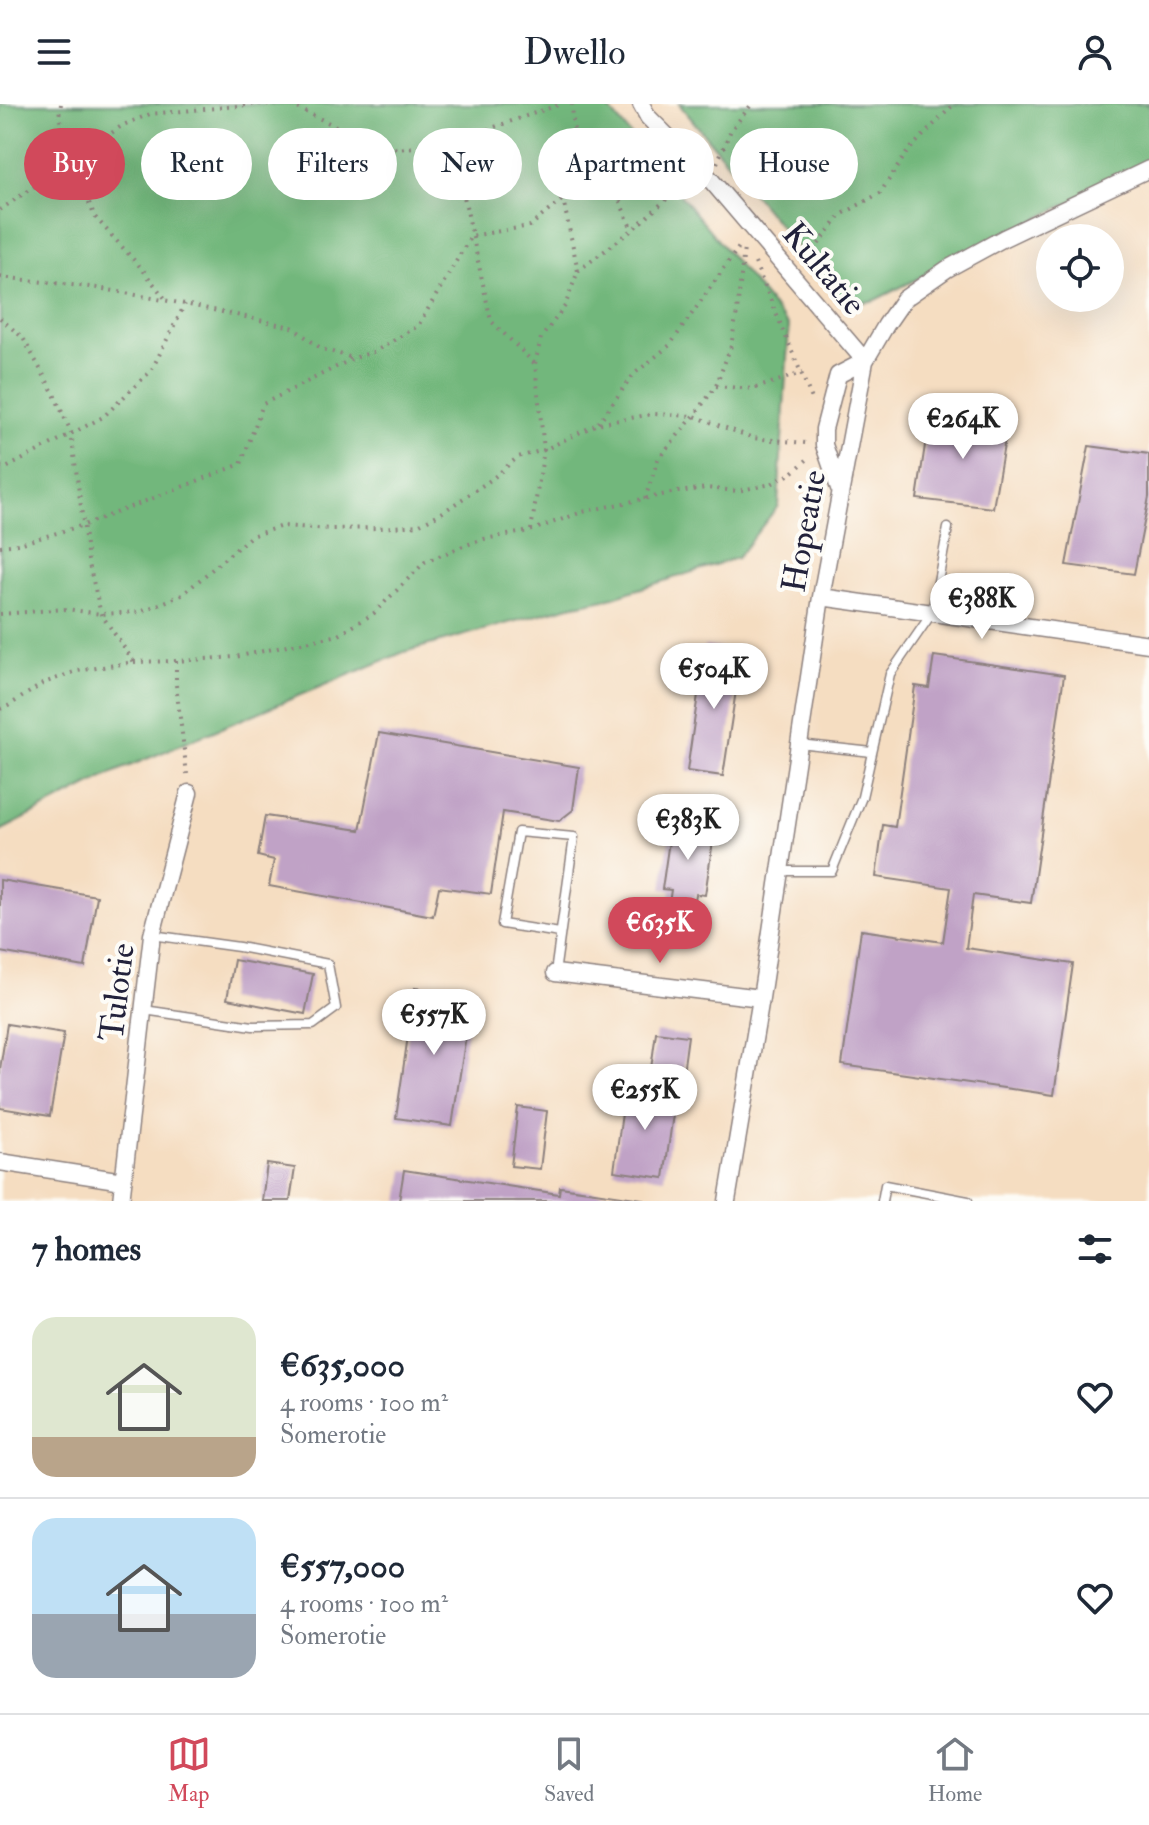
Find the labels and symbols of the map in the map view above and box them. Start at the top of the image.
street label: Kultatie [773,214,875,324]
pin: €264K [907,393,1019,461]
street label: Hopeatie [773,467,836,596]
pin: €388K [926,573,1038,641]
pin: €504K [658,643,770,711]
pin: €383K [632,794,744,862]
pin: €635K [604,897,716,965]
street label: Tulotie [90,941,145,1044]
pin: €557K [378,989,490,1057]
pin: €255K [589,1064,701,1132]

